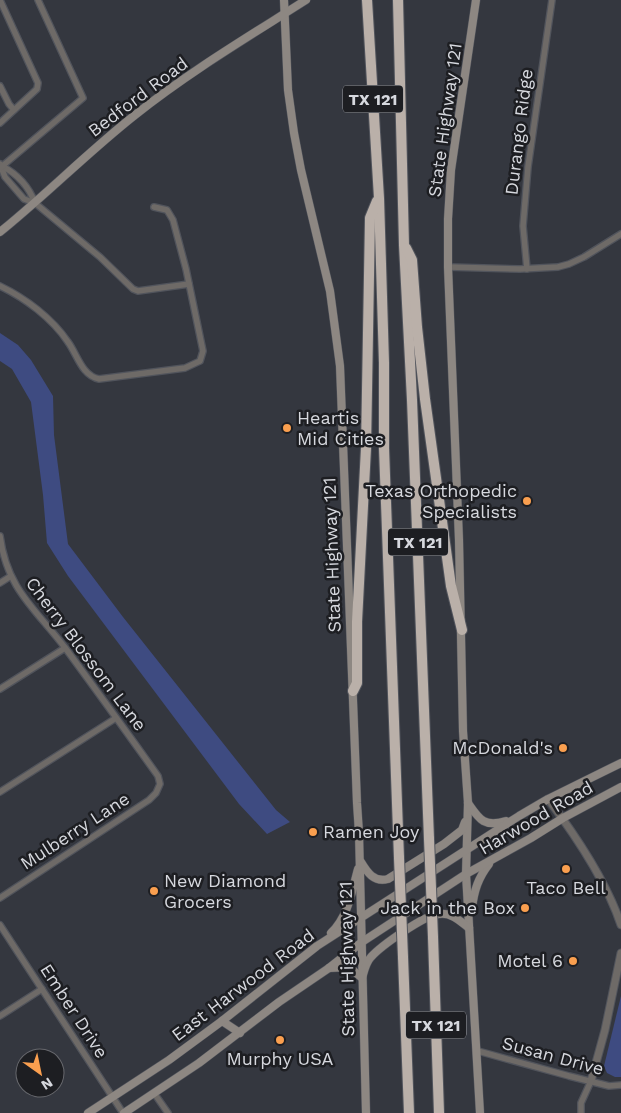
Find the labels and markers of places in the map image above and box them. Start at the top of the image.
place label: Heartis Mid Cities [297,407,384,449]
marker: Heartis Mid Cities [281,422,293,434]
place label: Texas Orthopedic Specialists [365,480,517,522]
marker: Texas Orthopedic Specialists [521,495,533,507]
place label: McDonald's [452,737,553,758]
marker: McDonald's [557,742,569,754]
place label: Ramen Joy [323,821,420,842]
marker: Ramen Joy [307,826,319,838]
marker: Taco Bell [560,863,572,875]
place label: New Diamond Grocers [164,870,286,912]
place label: Taco Bell [526,877,606,898]
marker: New Diamond Grocers [148,885,160,897]
place label: Jack in the Box [380,897,515,918]
marker: Jack in the Box [519,902,531,914]
place label: Motel 6 [497,950,563,971]
marker: Motel 6 [567,955,579,967]
marker: Murphy USA [274,1034,286,1046]
place label: Murphy USA [227,1048,334,1069]

